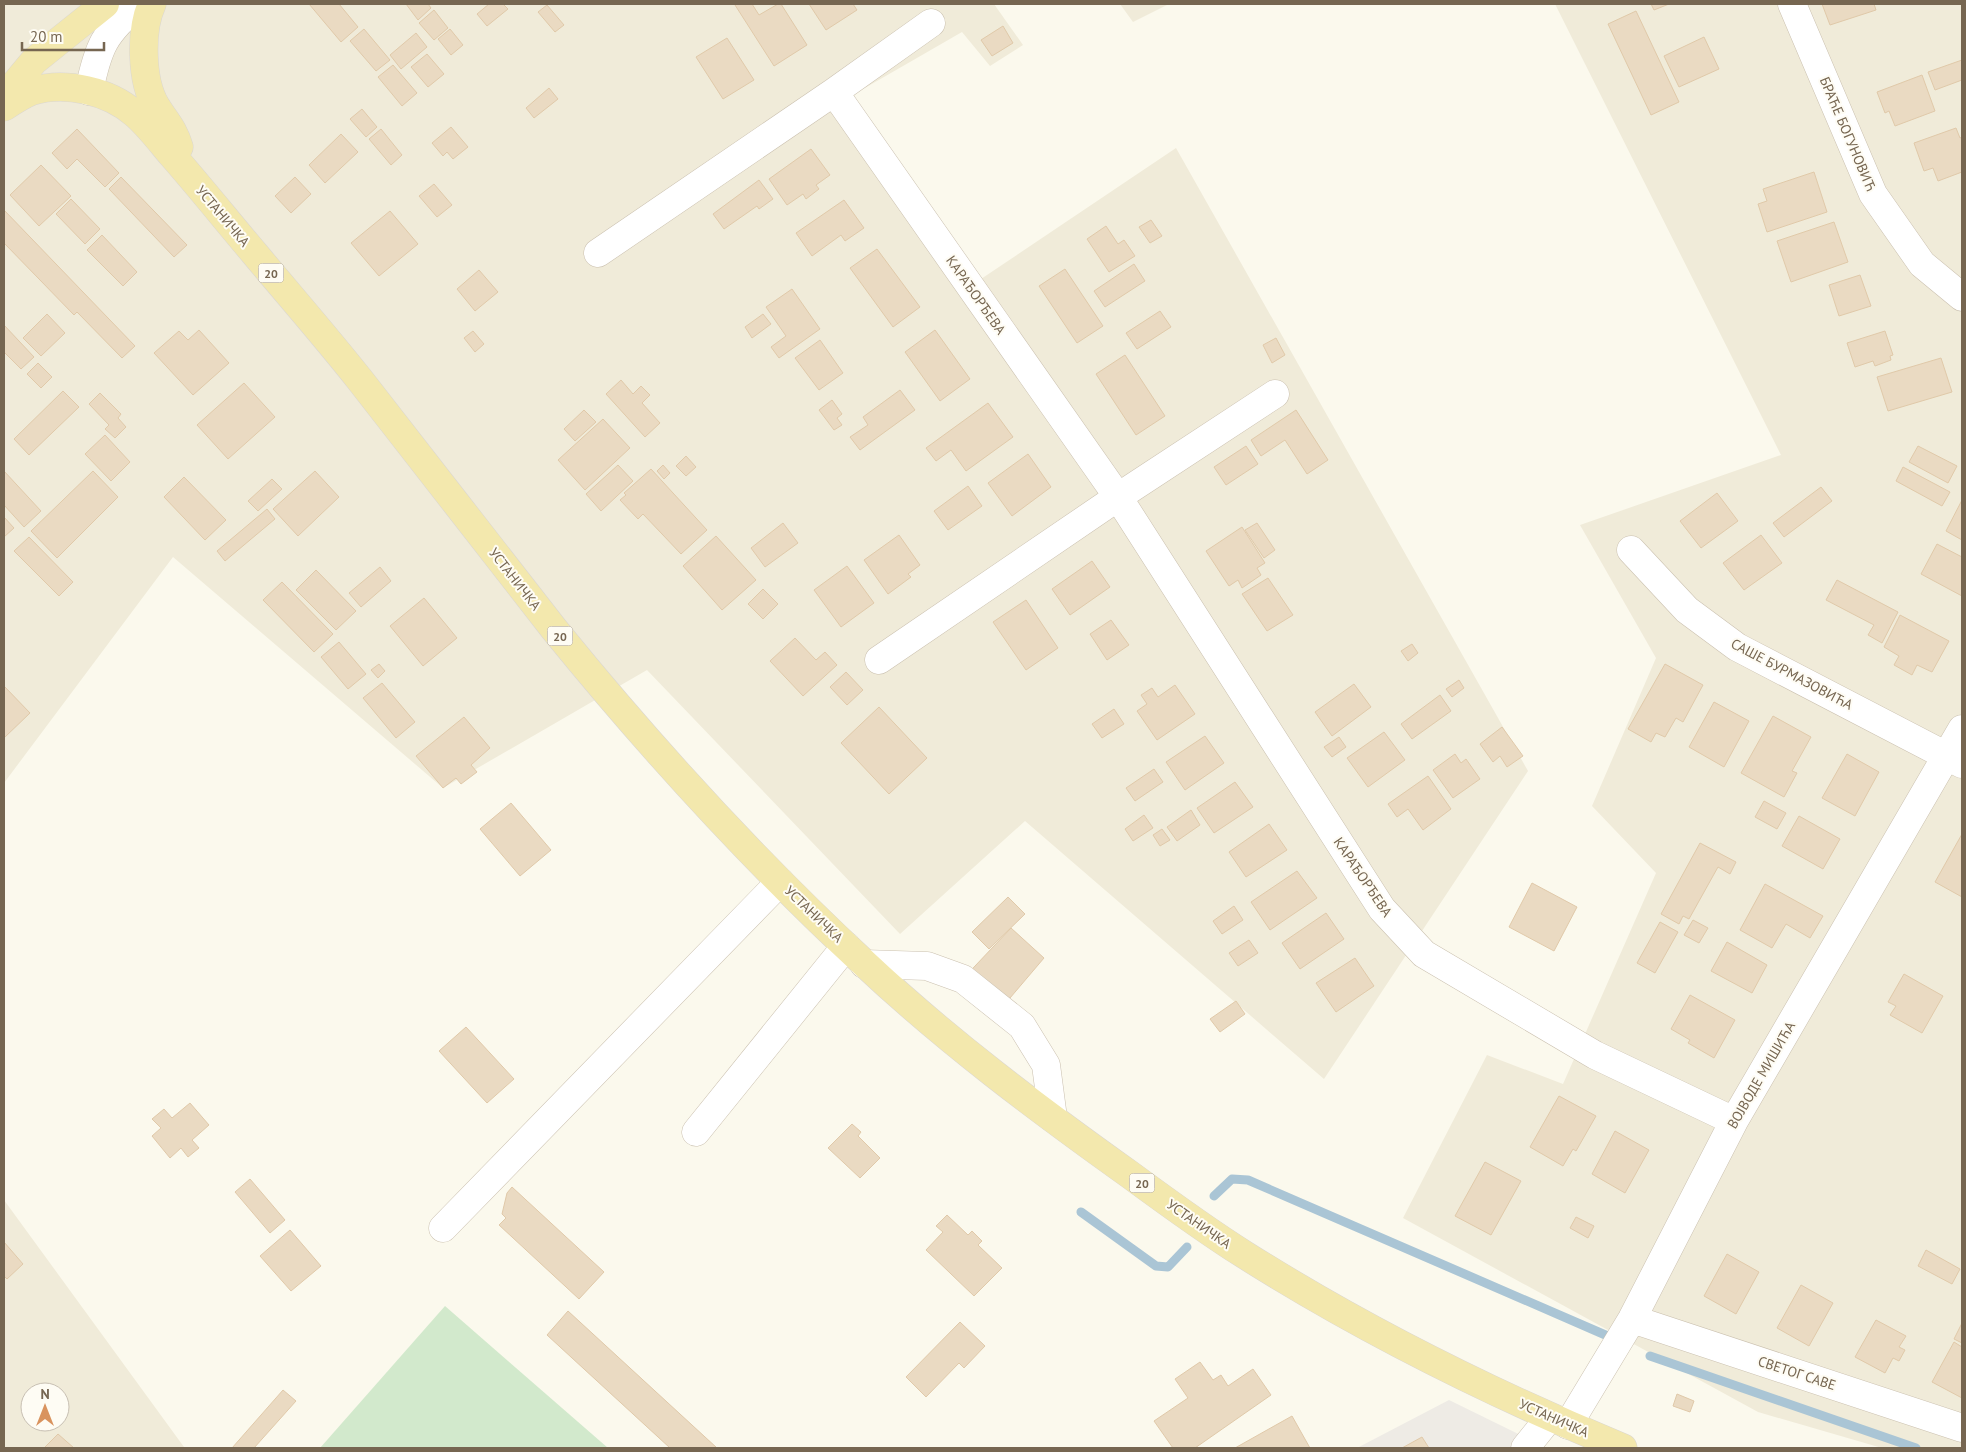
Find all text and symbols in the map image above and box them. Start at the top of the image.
scale bar [22,20,105,52]
text: 20 m [30,27,63,46]
street label: БРАЋЕ БОГУНОВИЋ [1816,74,1880,194]
street label: УСТАНИЧКА [192,182,254,251]
street label: КАРАЂОРЂЕВА [942,252,1010,339]
road number: 20 [258,264,284,282]
street label: УСТАНИЧКА [485,544,545,614]
road number: 20 [548,626,572,646]
street label: САШЕ БУРМАЗОВИЋА [1728,634,1857,714]
street label: КАРАЂОРЂЕВА [1330,834,1397,921]
street label: УСТАНИЧКА [781,882,848,947]
street label: ВОЈВОДЕ МИШИЋА [1723,1017,1799,1132]
road number: 20 [1130,1174,1154,1192]
street label: УСТАНИЧКА [1163,1195,1235,1253]
street label: СВЕТОГ САВЕ [1756,1352,1838,1394]
north arrow [20,1382,70,1432]
text: N [40,1385,50,1403]
street label: УСТАНИЧКА [1516,1395,1592,1442]

